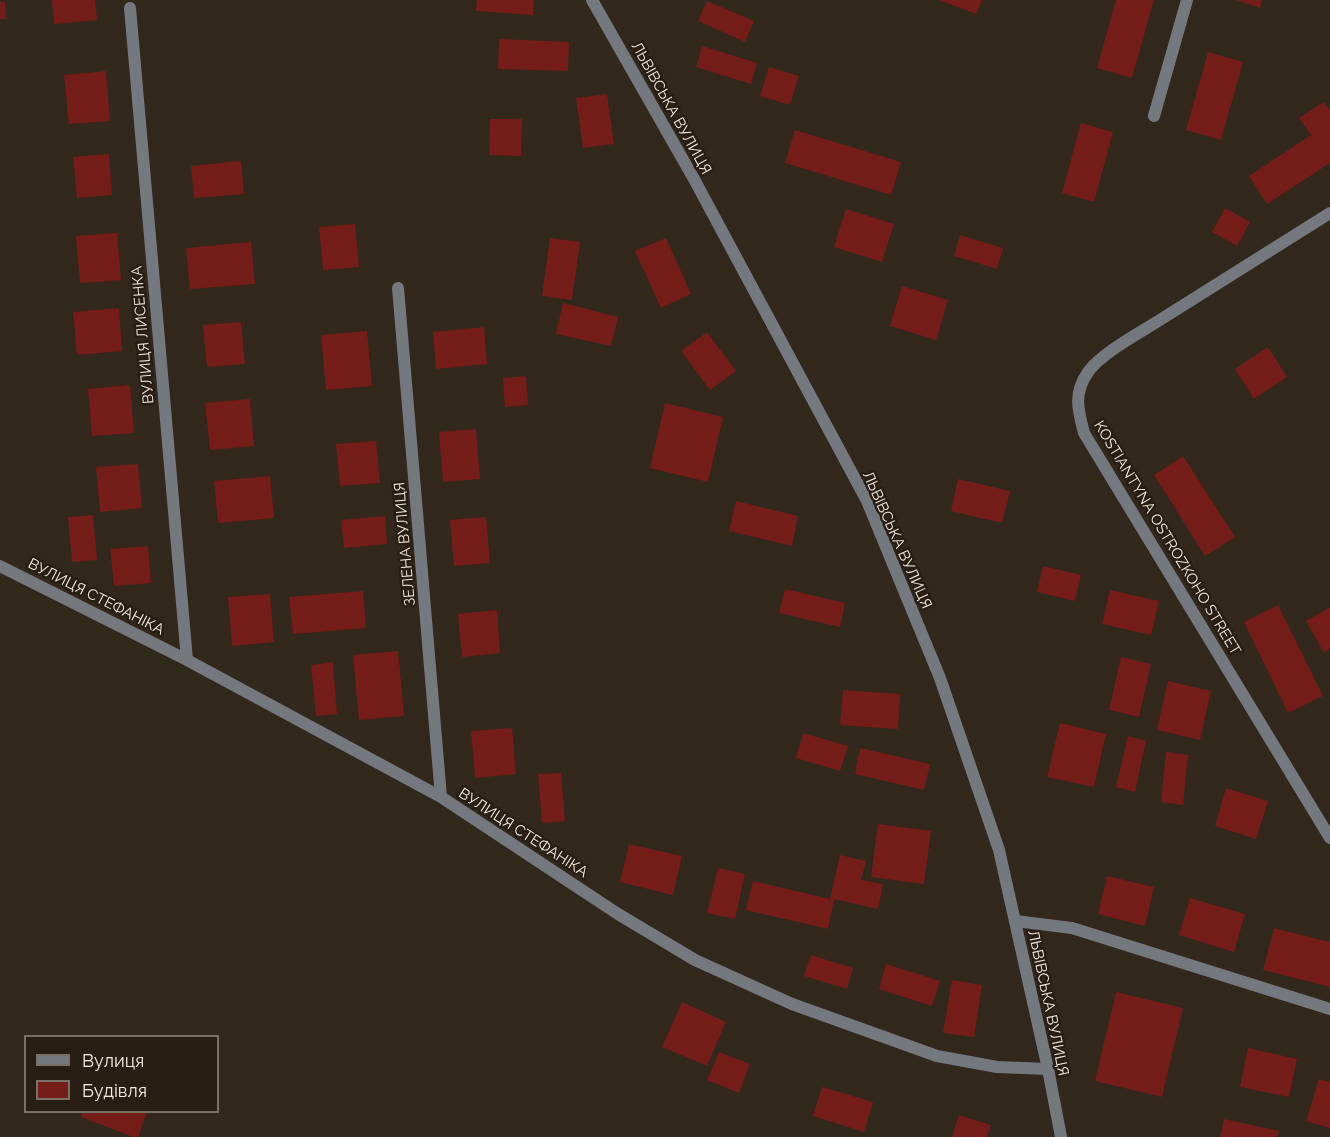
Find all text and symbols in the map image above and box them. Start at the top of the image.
street label: ЛЬВІВСЬКА ВУЛИЦЯ [627,39,715,177]
street label: ВУЛИЦЯ ЛИСЕНКА [128,265,158,405]
street label: KOSTIANTYNA OSTROZKOHO STREET [1090,418,1244,658]
street label: ЛЬВІВСЬКА ВУЛИЦЯ [859,468,935,612]
street label: ЗЕЛЕНА ВУЛИЦЯ [391,481,419,607]
street label: ВУЛИЦЯ СТЕФАНІКА [25,555,167,639]
street label: ВУЛИЦЯ СТЕФАНІКА [455,784,591,882]
street label: ЛЬВІВСЬКА ВУЛИЦЯ [1024,928,1072,1078]
legend [24,1035,219,1113]
text: Вулиця [82,1050,144,1071]
text: Будівля [82,1080,147,1101]

